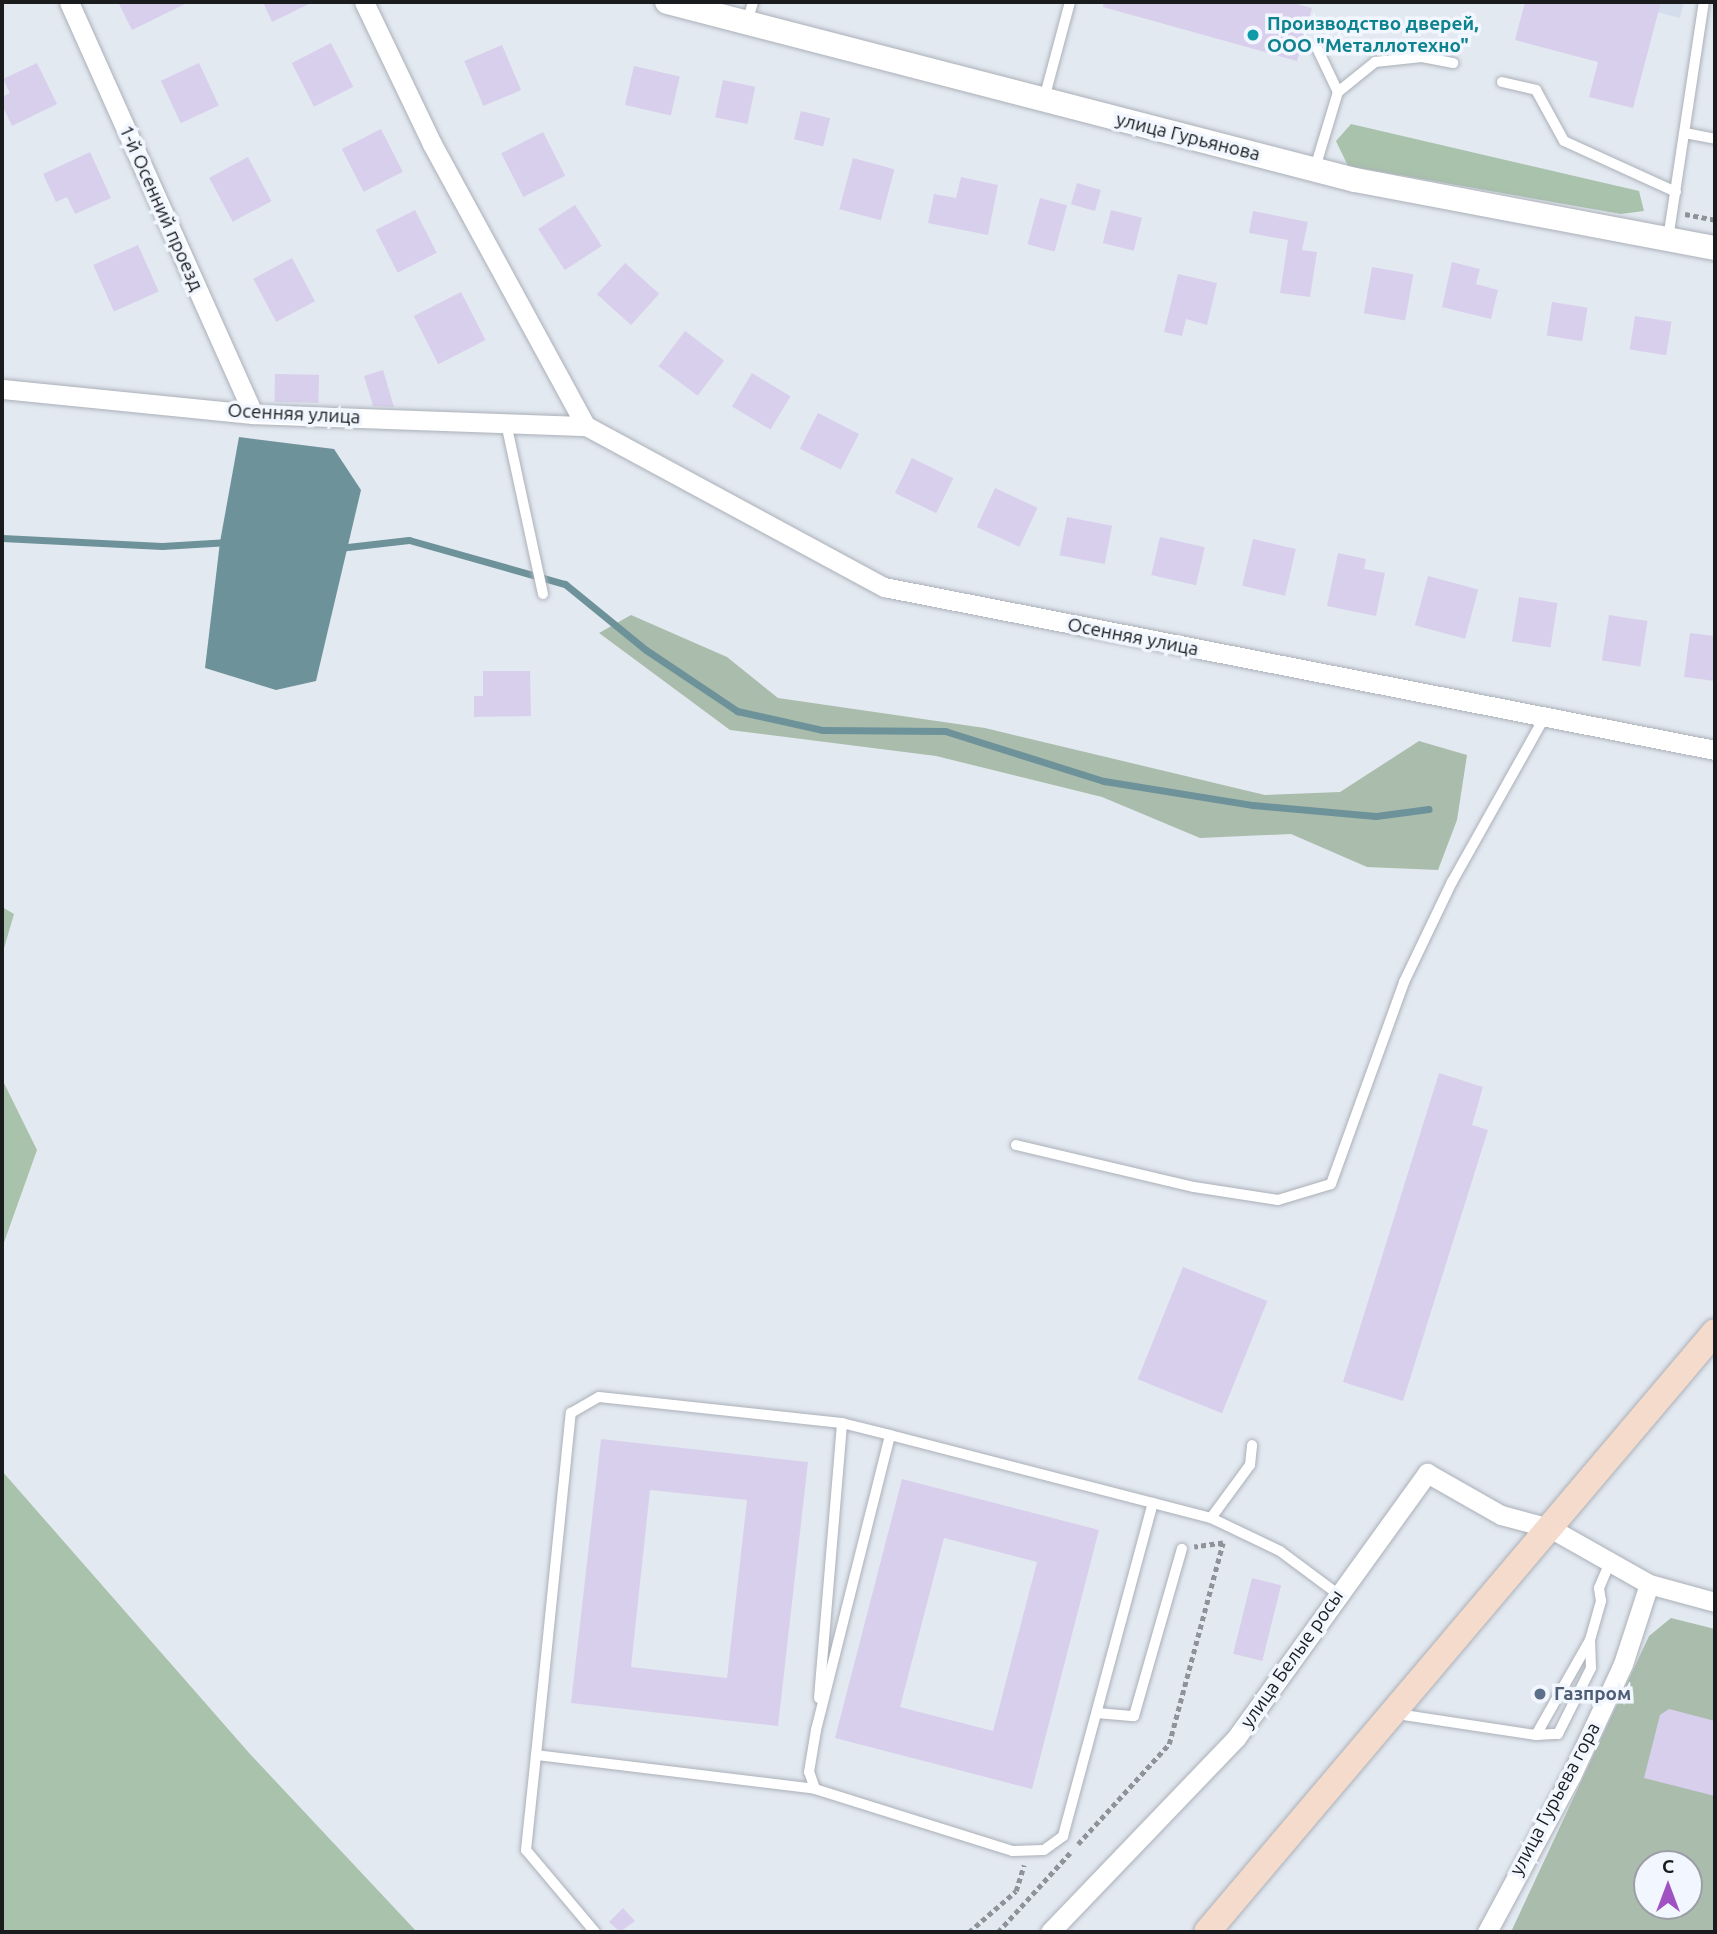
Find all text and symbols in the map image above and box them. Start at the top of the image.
place label: Производство дверей, ООО "Металлотехно" [1267,13,1479,57]
marker: Производство дверей, ООО "Металлотехно" [1245,27,1261,43]
street label: улица Гурьянова [1114,108,1262,166]
street label: 1-й Осенний проезд [114,122,208,294]
street label: Осенняя улица [227,399,361,429]
street label: Осенняя улица [1066,613,1200,661]
street label: улица Белые росы [1236,1585,1348,1733]
place label: Газпром [1554,1683,1631,1705]
marker: Газпром [1532,1686,1548,1702]
street label: улица Гурьева гора [1505,1719,1605,1879]
north arrow [1633,1850,1703,1920]
text: С [1662,1855,1674,1877]

